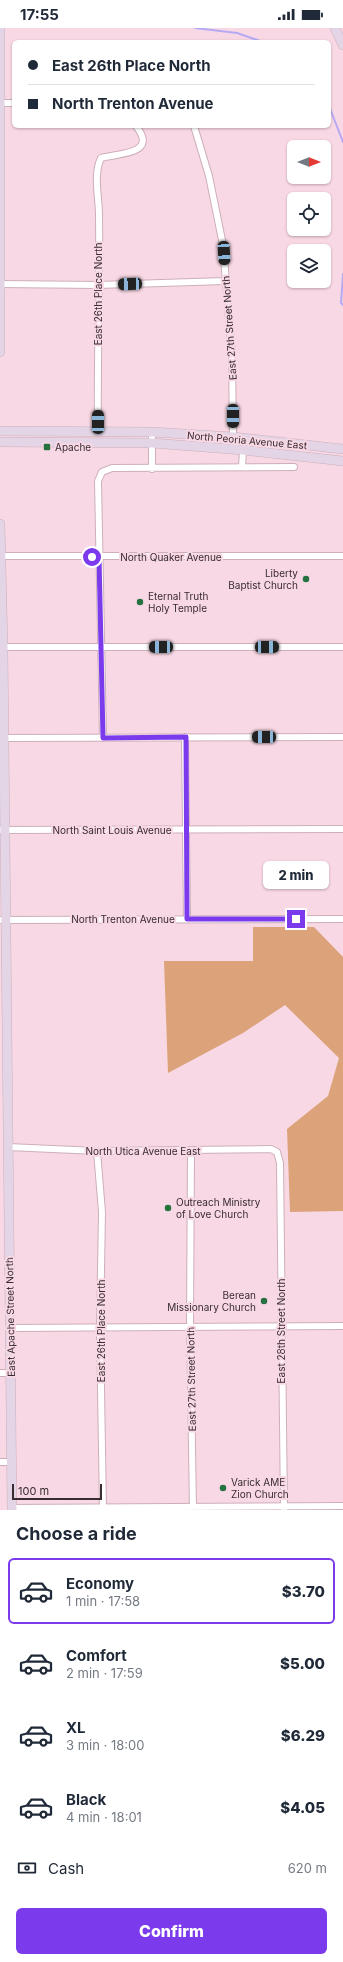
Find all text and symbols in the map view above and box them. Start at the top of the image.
text: 17:55 [20,5,59,24]
text: East 26th Place North [52,56,211,75]
text: North Trenton Avenue [52,94,214,113]
north arrow [287,140,331,184]
map controls [287,140,331,288]
button: locate [287,192,331,236]
car [217,241,231,265]
street label: East 26th Place North [92,243,104,345]
button: layers [287,244,331,288]
street label: East 27th Street North [219,275,239,381]
car [118,278,142,290]
car [227,404,239,428]
car [92,410,104,434]
street label: North Peoria Avenue East [186,429,308,451]
place label: Apache [55,441,91,453]
marker: Apache [42,442,52,452]
route start [83,548,101,566]
street label: North Quaker Avenue [120,551,222,563]
place label: Liberty Baptist Church [228,567,298,591]
marker: Liberty Baptist Church [301,574,311,584]
place label: Eternal Truth Holy Temple [148,590,209,614]
marker: Eternal Truth Holy Temple [135,597,145,607]
car [149,641,173,653]
car [255,641,279,653]
car [252,731,276,743]
street label: North Saint Louis Avenue [52,824,172,836]
callout: 2 min [263,861,329,889]
text: 2 min [278,867,314,883]
route end [287,910,305,928]
street label: North Trenton Avenue [71,913,175,925]
street label: North Utica Avenue East [86,1145,201,1157]
place label: Outreach Ministry of Love Church [176,1196,261,1220]
marker: Outreach Ministry of Love Church [163,1203,173,1213]
street label: East Apache Street North [3,1257,17,1377]
street label: East 28th Street North [275,1278,287,1383]
street label: East 26th Place North [95,1280,107,1382]
place label: Berean Missionary Church [167,1289,256,1313]
marker: Berean Missionary Church [259,1296,269,1306]
street label: East 27th Street North [184,1327,198,1431]
place label: Varick AME Zion Church [231,1476,289,1500]
scale bar [12,1482,102,1501]
marker: Varick AME Zion Church [218,1483,228,1493]
text: 100 m [18,1484,49,1498]
text: Choose a ride [16,1523,137,1544]
icon: car [18,1573,54,1609]
text: Economy [66,1574,134,1593]
text: $3.70 [282,1582,325,1601]
text: 1 min · 17:58 [66,1593,140,1609]
icon: car [18,1645,54,1681]
text: Comfort [66,1646,127,1665]
text: $5.00 [280,1654,325,1673]
text: 2 min · 17:59 [66,1665,143,1681]
icon: car [18,1717,54,1753]
text: XL [66,1718,86,1737]
text: $6.29 [281,1726,325,1745]
text: 3 min · 18:00 [66,1737,144,1753]
icon: car [18,1789,54,1825]
text: Black [66,1790,106,1809]
text: $4.05 [280,1798,325,1817]
text: 4 min · 18:01 [66,1809,142,1825]
icon: cash [16,1857,38,1879]
text: Cash [48,1859,84,1878]
text: 620 m [288,1860,327,1876]
button: Confirm [16,1908,327,1954]

